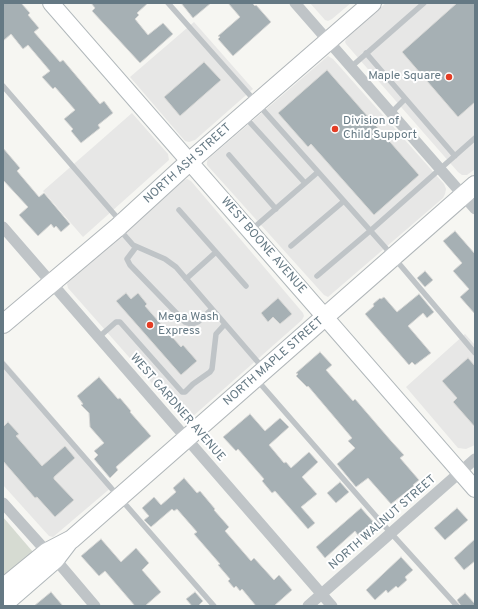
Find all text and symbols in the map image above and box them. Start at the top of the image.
place label: Maple Square [368,70,441,84]
marker: Maple Square [444,72,454,82]
place label: Division of Child Support [343,115,417,143]
street label: NORTH ASH STREET [141,121,235,207]
marker: Division of Child Support [330,124,340,134]
street label: WEST BOONE AVENUE [217,195,309,297]
place label: Mega Wash Express [158,311,219,339]
street label: NORTH MAPLE STREET [221,315,327,409]
marker: Mega Wash Express [145,320,155,330]
street label: WEST GARDNER AVENUE [126,351,228,465]
street label: NORTH WALNUT STREET [327,473,439,573]

